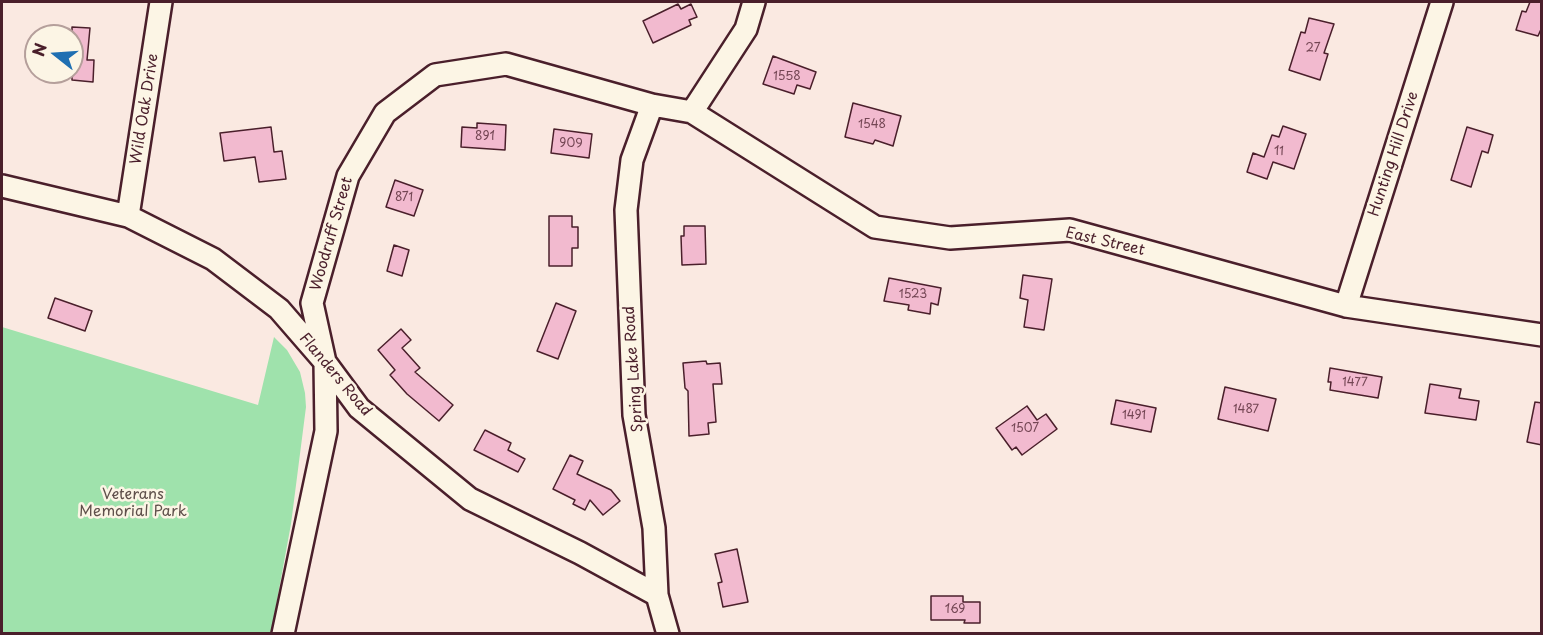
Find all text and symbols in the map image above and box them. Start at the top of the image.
north arrow [24,24,84,84]
text: N [25,40,52,59]
house number: 27 [1306,42,1320,56]
street label: Wild Oak Drive [127,52,163,166]
house number: 1558 [773,70,801,84]
street label: Hunting Hill Drive [1365,89,1423,219]
house number: 1548 [858,118,886,132]
house number: 891 [475,130,495,144]
house number: 909 [559,137,583,151]
house number: 11 [1274,145,1284,159]
street label: Woodruff Street [307,175,357,293]
house number: 871 [395,191,413,205]
street label: East Street [1064,224,1146,260]
house number: 1523 [899,288,927,302]
street label: Spring Lake Road [621,305,647,433]
street label: Flanders Road [295,330,375,420]
house number: 1477 [1342,376,1368,390]
house number: 1487 [1233,403,1259,417]
house number: 1491 [1122,409,1146,423]
house number: 1507 [1011,422,1039,436]
park label: Veterans Memorial Park [79,486,187,521]
house number: 169 [945,603,965,617]

